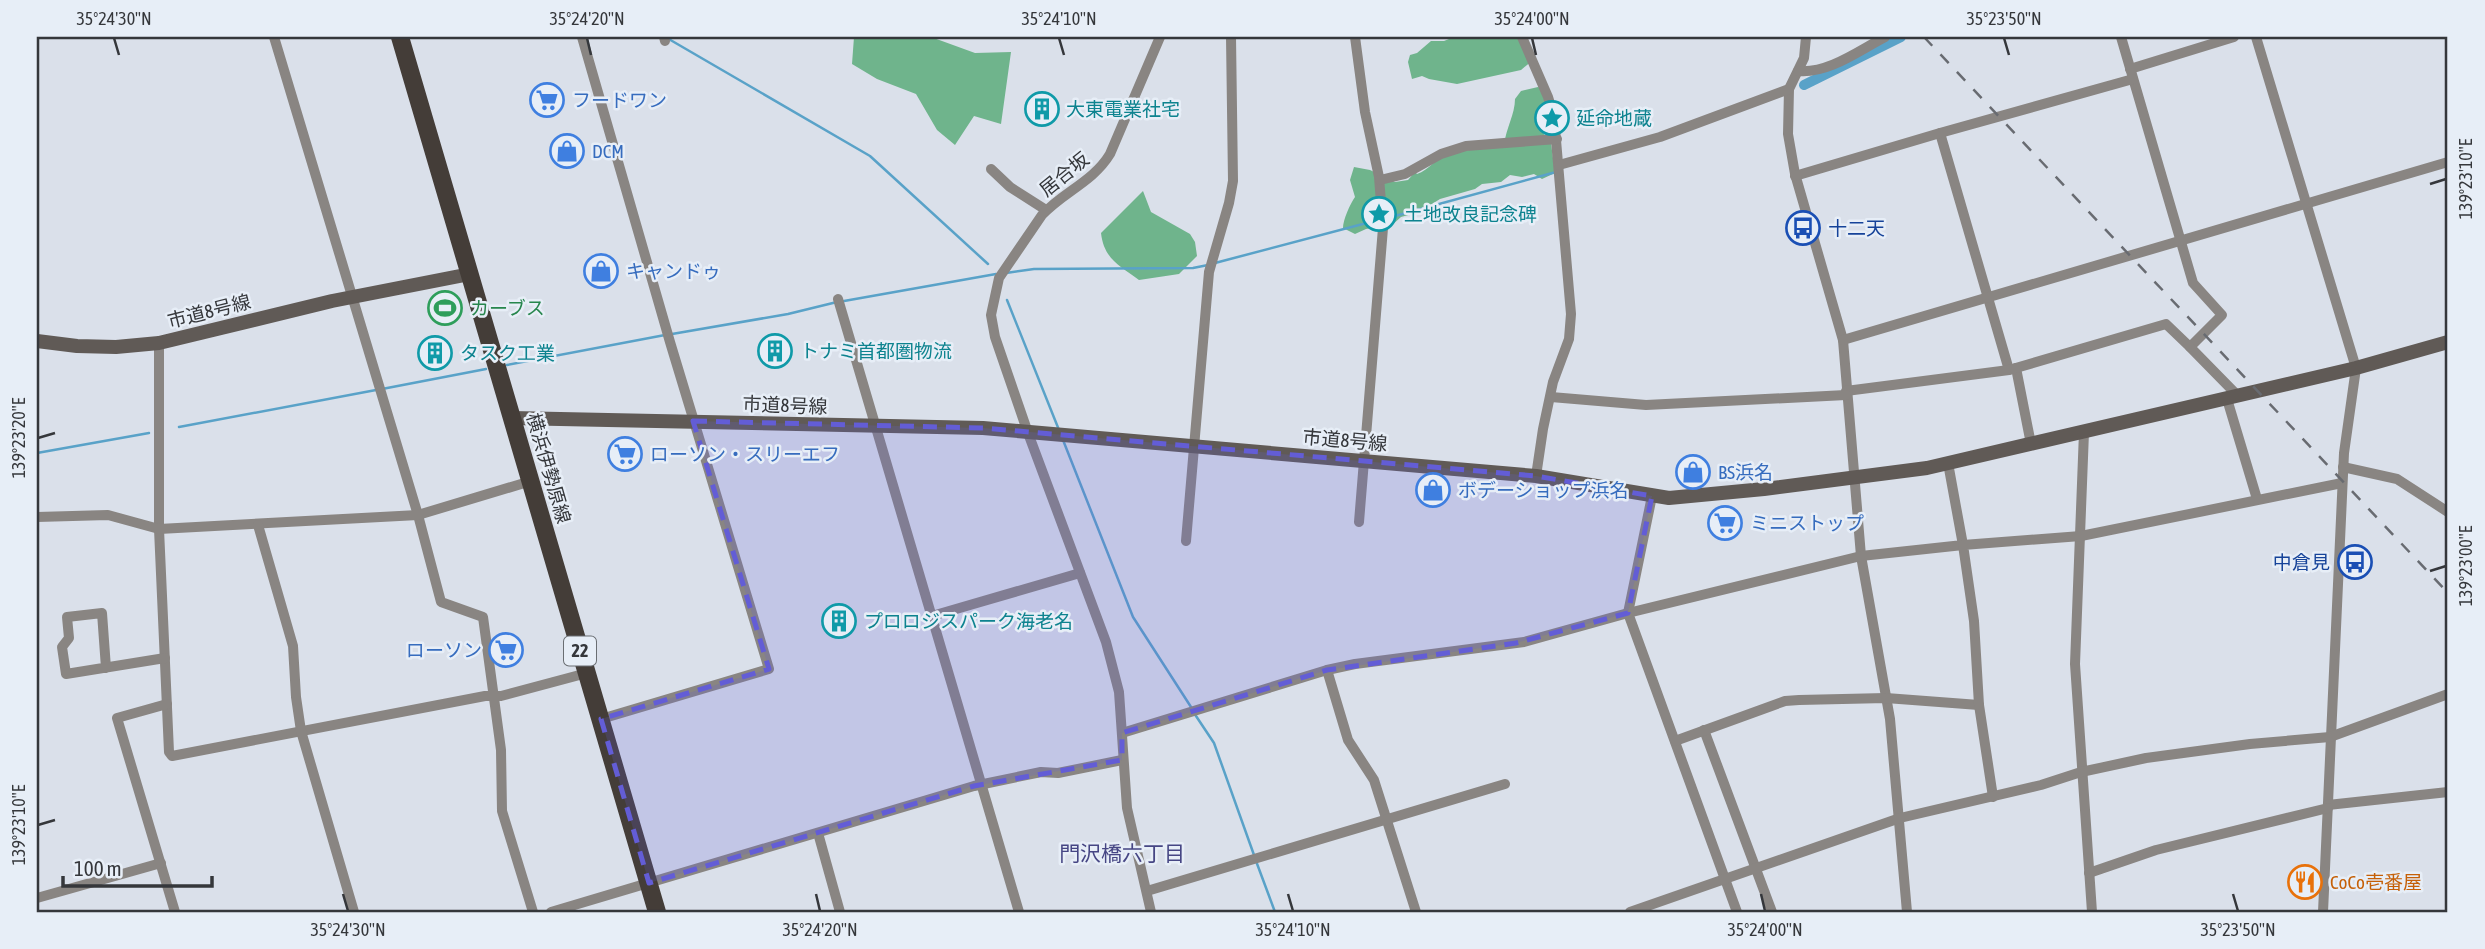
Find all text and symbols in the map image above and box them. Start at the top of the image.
text: 35°24'30"N [76,8,152,29]
text: 35°24'20"N [549,8,625,29]
text: 35°24'10"N [1021,8,1097,29]
text: 35°24'00"N [1494,8,1570,29]
text: 35°23'50"N [1966,8,2042,29]
supermarket icon: フードワン [528,81,566,119]
place label: フードワン [572,89,667,111]
building icon: 大東電業社宅 [1023,90,1061,128]
place label: 大東電業社宅 [1066,98,1180,120]
place icon: 延命地蔵 [1533,99,1571,137]
place label: 延命地蔵 [1576,107,1652,129]
shop icon: DCM [548,132,586,170]
text: 139°23'10"E [2455,138,2476,219]
place label: DCM [592,140,624,162]
street label: 居合坂 [1035,148,1093,200]
place icon: 土地改良記念碑 [1360,195,1398,233]
place label: 土地改良記念碑 [1404,203,1537,225]
bus stop icon: 十二天 [1784,209,1822,247]
place label: 十二天 [1828,217,1885,239]
shop icon: キャンドゥ [582,252,620,290]
place label: キャンドゥ [626,260,721,282]
sports icon: カーブス [426,289,464,327]
street label: 市道8号線 [165,290,253,332]
place label: カーブス [470,297,545,319]
building icon: トナミ首都圏物流 [756,332,794,370]
building icon: タスク工業 [416,334,454,372]
place label: トナミ首都圏物流 [800,340,952,362]
place label: タスク工業 [460,342,555,364]
street label: 市道8号線 [742,393,828,417]
text: 139°23'20"E [8,397,29,478]
street label: 横浜伊勢原線 [523,410,575,526]
street label: 市道8号線 [1302,425,1388,455]
supermarket icon: ローソン・スリーエフ [606,435,644,473]
place label: ローソン・スリーエフ [650,443,840,465]
shop icon: BS浜名 [1674,453,1712,491]
place label: BS浜名 [1718,461,1773,483]
shop icon: ボデーショップ浜名 [1414,471,1452,509]
place label: ボデーショップ浜名 [1458,479,1629,501]
supermarket icon: ミニストップ [1706,504,1744,542]
place label: ミニストップ [1750,512,1864,534]
text: 139°23'00"E [2455,525,2476,606]
bus stop icon: 中倉見 [2336,543,2374,581]
place label: 中倉見 [2273,551,2330,573]
building icon: プロロジスパーク海老名 [820,602,858,640]
place label: プロロジスパーク海老名 [864,610,1073,632]
supermarket icon: ローソン [487,631,525,669]
road number: 22 [564,636,596,666]
place label: ローソン [406,639,482,661]
text: 139°23'10"E [8,784,29,865]
district label: 門沢橋六丁目 [1059,841,1185,865]
scale bar [63,844,212,888]
text: 100 m [74,856,122,880]
restaurant icon: CoCo壱番屋 [2286,863,2324,901]
place label: CoCo壱番屋 [2330,871,2422,893]
text: 35°24'30"N [310,919,386,940]
text: 35°24'20"N [782,919,858,940]
text: 35°24'10"N [1255,919,1331,940]
text: 35°24'00"N [1727,919,1803,940]
text: 35°23'50"N [2200,919,2276,940]

